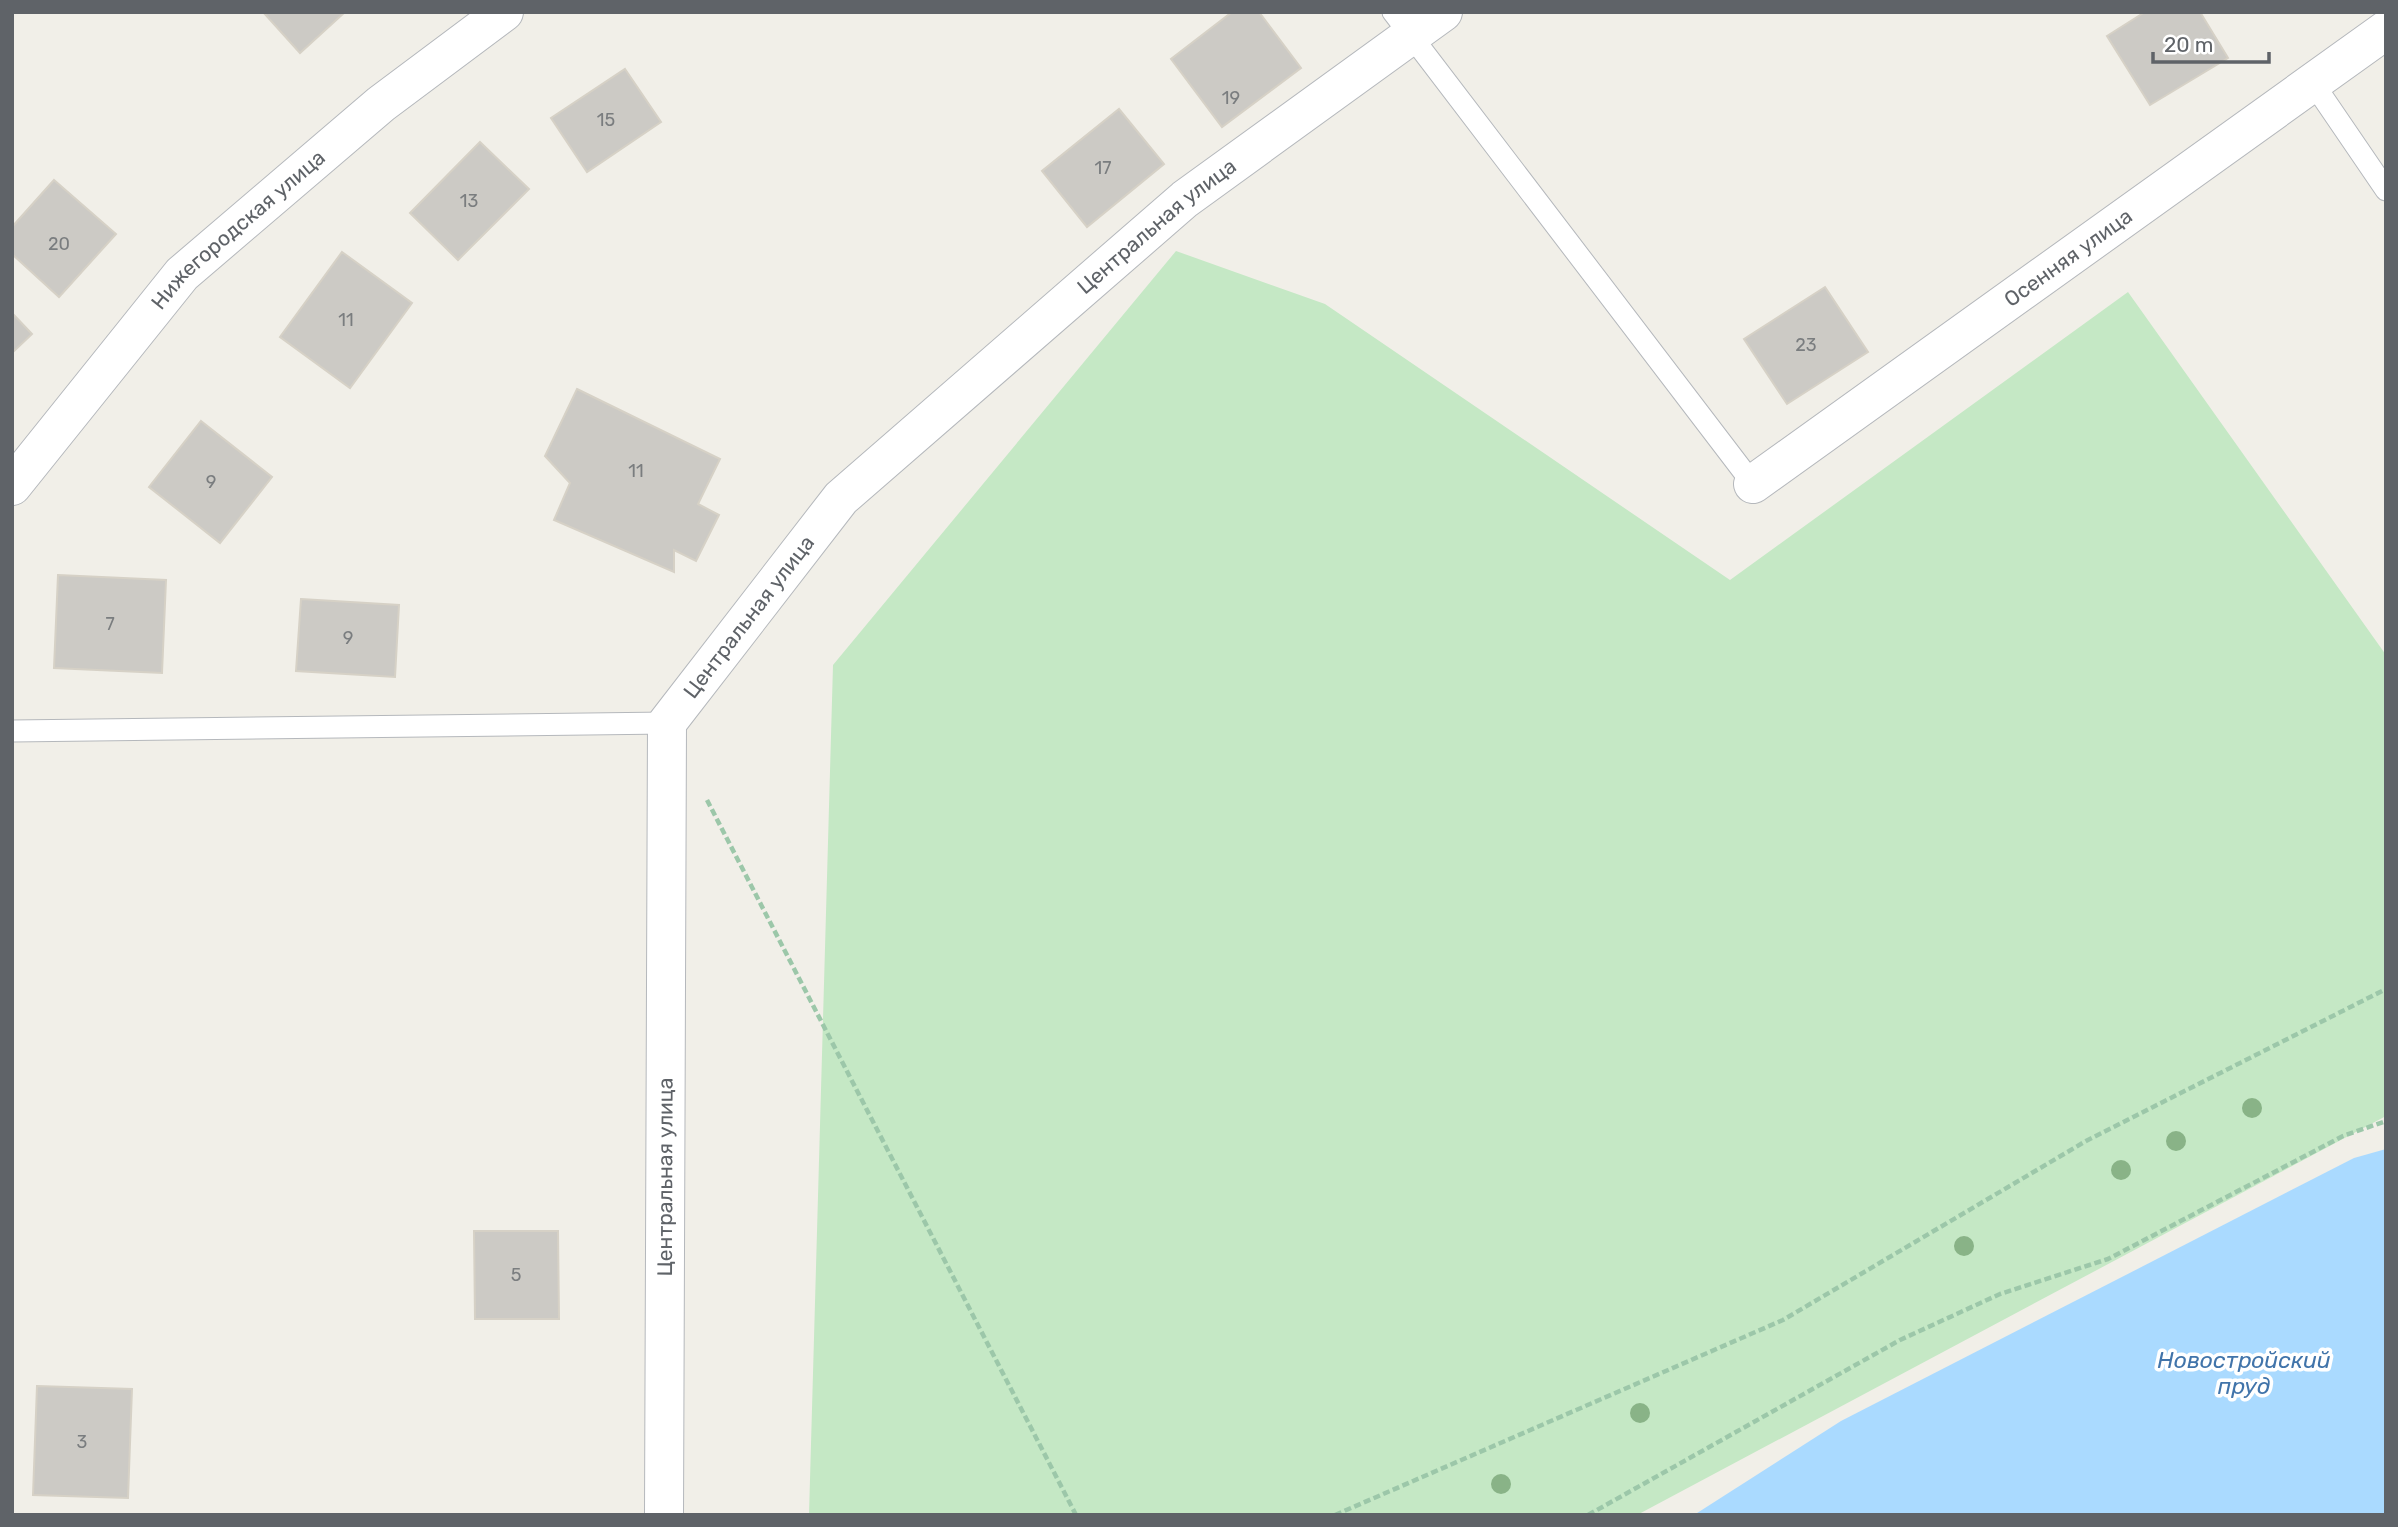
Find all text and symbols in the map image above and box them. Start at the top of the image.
scale bar [2153,21,2268,65]
text: 20 m [2164,32,2213,57]
house number: 19 [1222,87,1240,109]
house number: 15 [597,109,615,131]
street label: Нижегородская улица [146,144,330,314]
street label: Центральная улица [1072,153,1241,299]
house number: 17 [1095,157,1111,179]
house number: 13 [460,190,478,212]
street label: Осенняя улица [1999,203,2137,312]
house number: 20 [48,233,70,255]
house number: 11 [338,309,354,331]
house number: 23 [1795,334,1817,356]
house number: 11 [628,460,644,482]
house number: 9 [206,471,216,493]
street label: Центральная улица [678,530,819,703]
house number: 7 [105,613,115,635]
house number: 9 [343,627,353,649]
street label: Центральная улица [652,1077,678,1277]
house number: 5 [511,1264,521,1286]
water label: Новостройский пруд [2157,1346,2331,1400]
house number: 3 [77,1431,87,1453]

